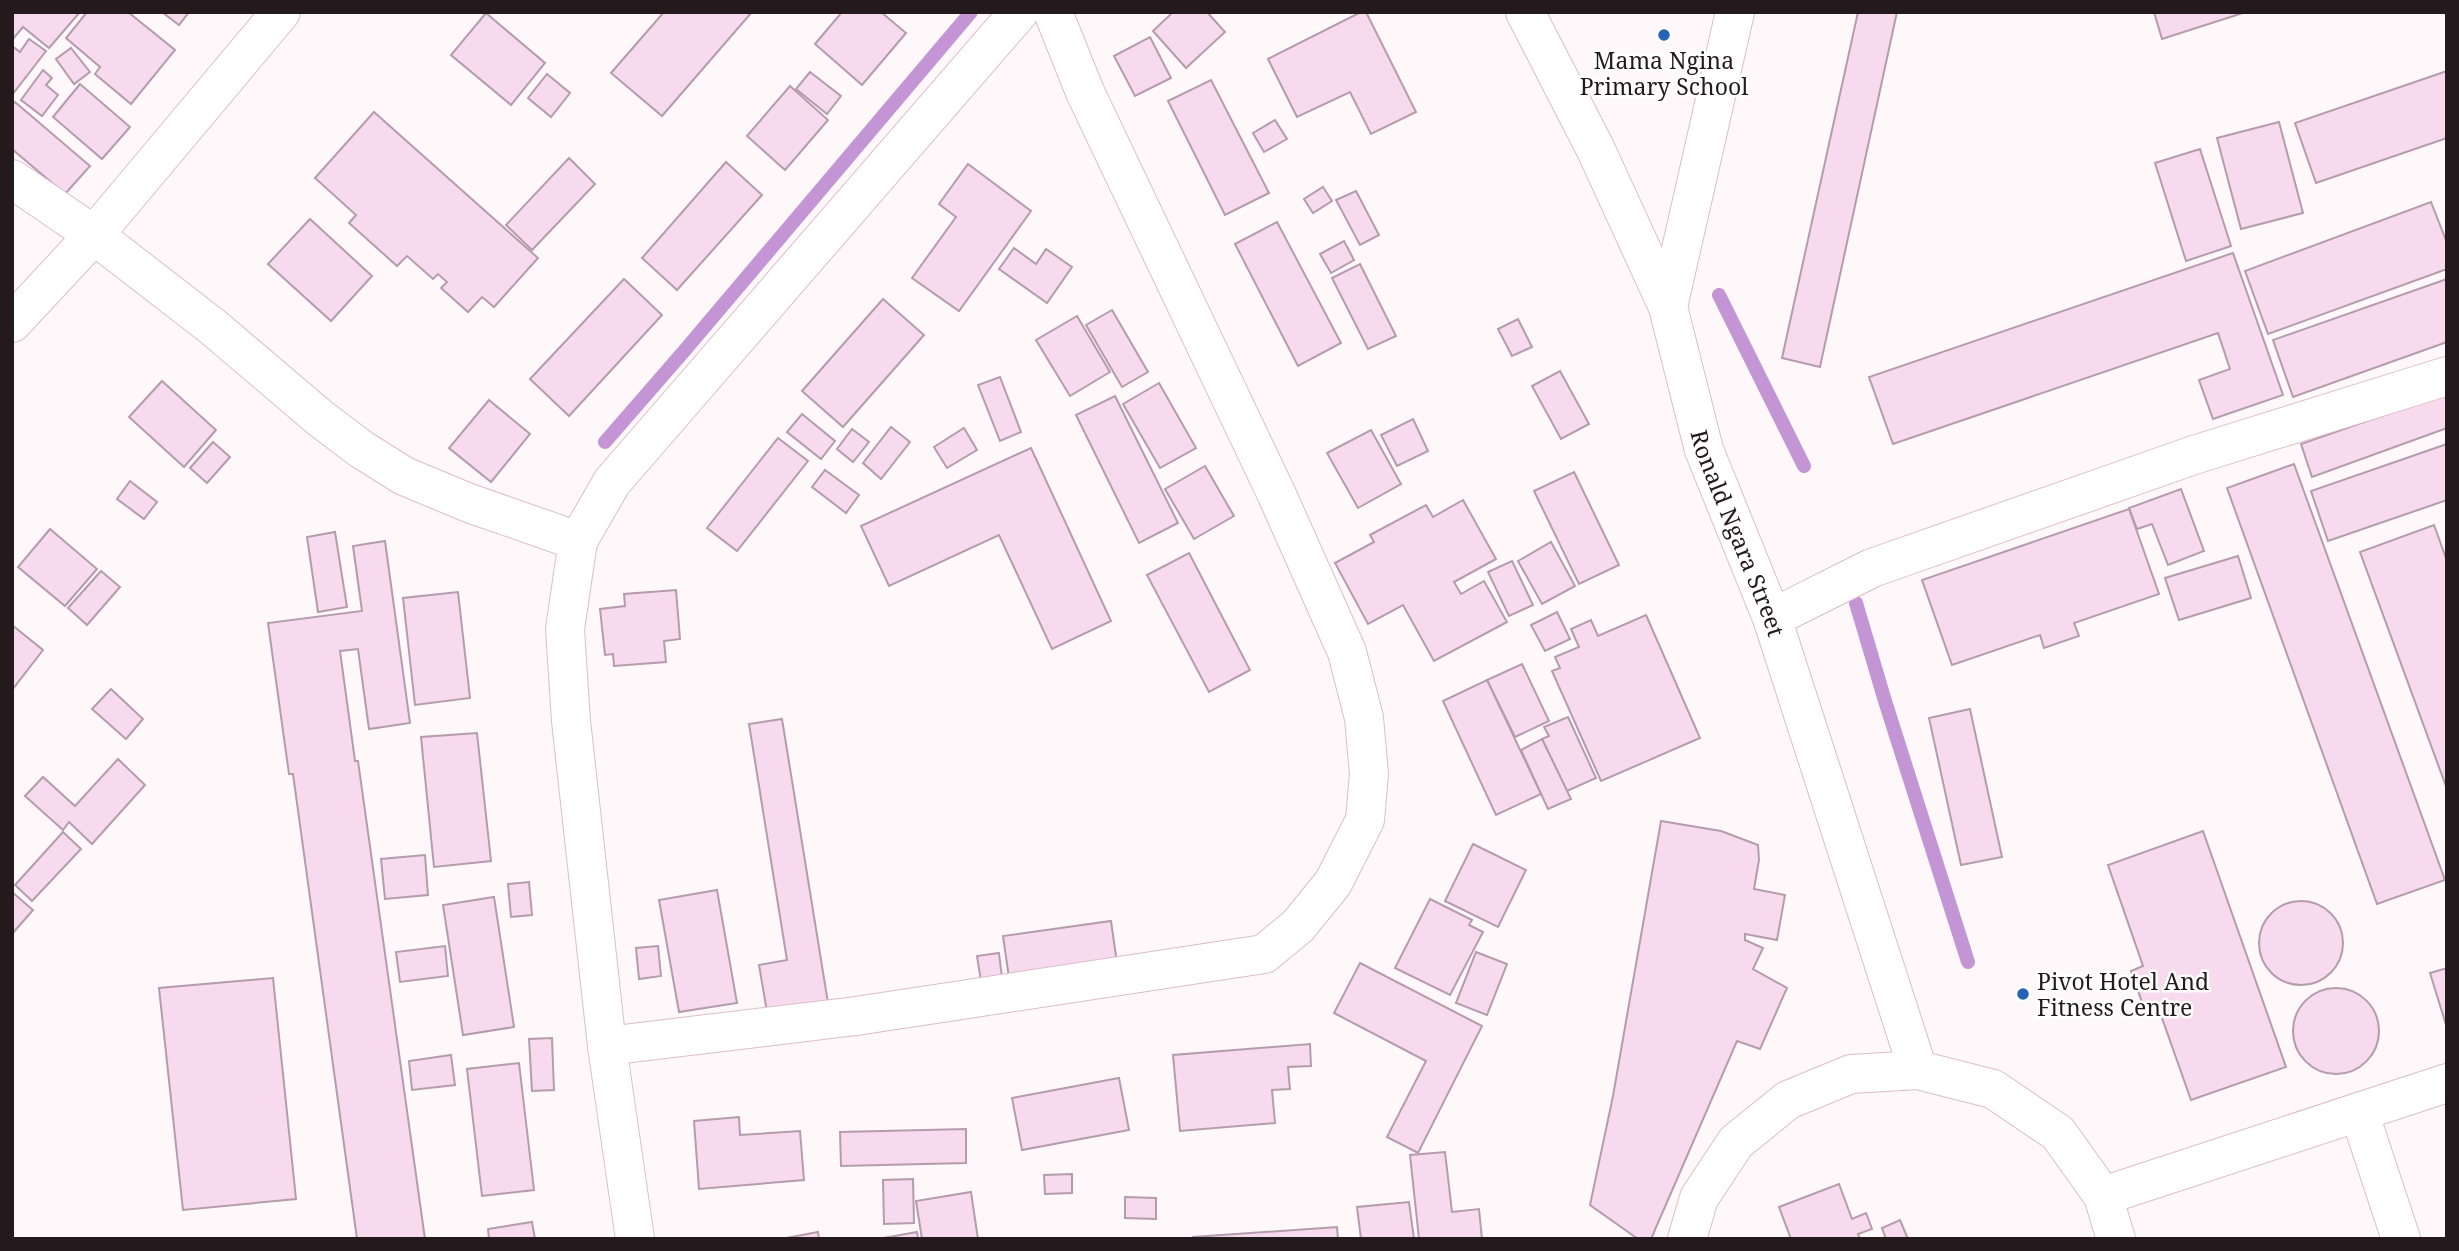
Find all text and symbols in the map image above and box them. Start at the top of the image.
marker: Mama Ngina Primary School [1656,27,1672,43]
place label: Mama Ngina Primary School [1580,44,1748,102]
street label: Ronald Ngara Street [1684,426,1793,640]
place label: Pivot Hotel And Fitness Centre [2037,965,2209,1023]
marker: Pivot Hotel And Fitness Centre [2015,986,2031,1002]

